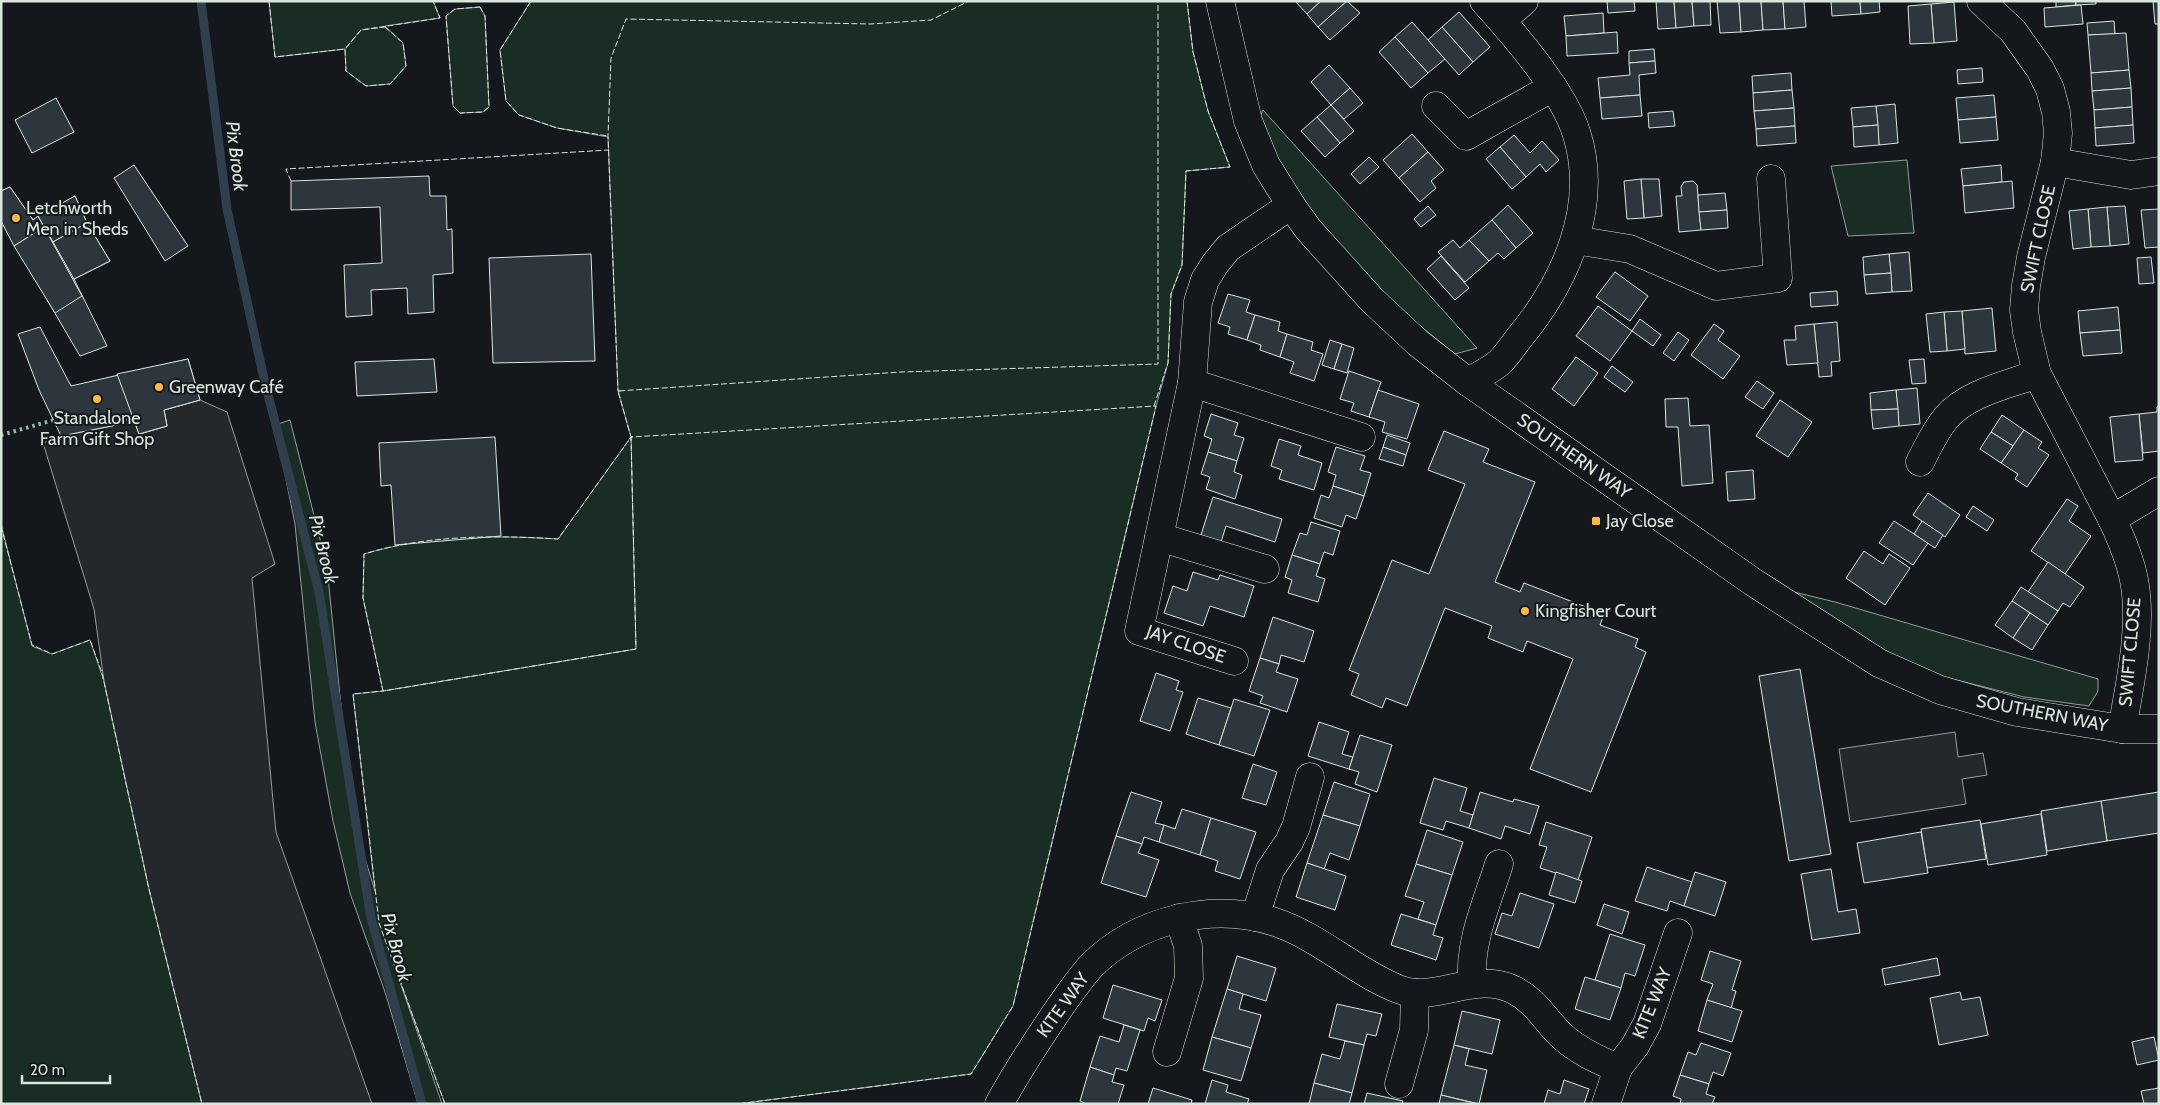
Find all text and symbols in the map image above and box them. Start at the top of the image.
water label: Pix Brook [221,120,252,193]
street label: SWIFT CLOSE [2016,183,2060,295]
place label: Letchworth Men in Sheds [26,197,128,240]
marker: Letchworth Men in Sheds [10,212,22,224]
place label: Greenway Café [169,376,284,398]
marker: Greenway Café [153,381,165,393]
marker: Standalone Farm Gift Shop [91,393,103,405]
place label: Standalone Farm Gift Shop [40,407,154,450]
street label: SOUTHERN WAY [1513,409,1636,504]
place label: Jay Close [1605,510,1674,532]
water label: Pix Brook [304,512,343,587]
marker: Jay Close [1590,515,1602,527]
street label: SWIFT CLOSE [2114,597,2146,707]
place label: Kingfisher Court [1535,600,1656,622]
marker: Kingfisher Court [1519,605,1531,617]
street label: JAY CLOSE [1142,620,1229,668]
street label: SOUTHERN WAY [1974,689,2111,737]
water label: Pix Brook [376,910,417,985]
street label: KITE WAY [1628,963,1677,1042]
street label: KITE WAY [1032,968,1094,1042]
scale bar [22,1052,110,1084]
text: 20 m [30,1061,65,1079]

